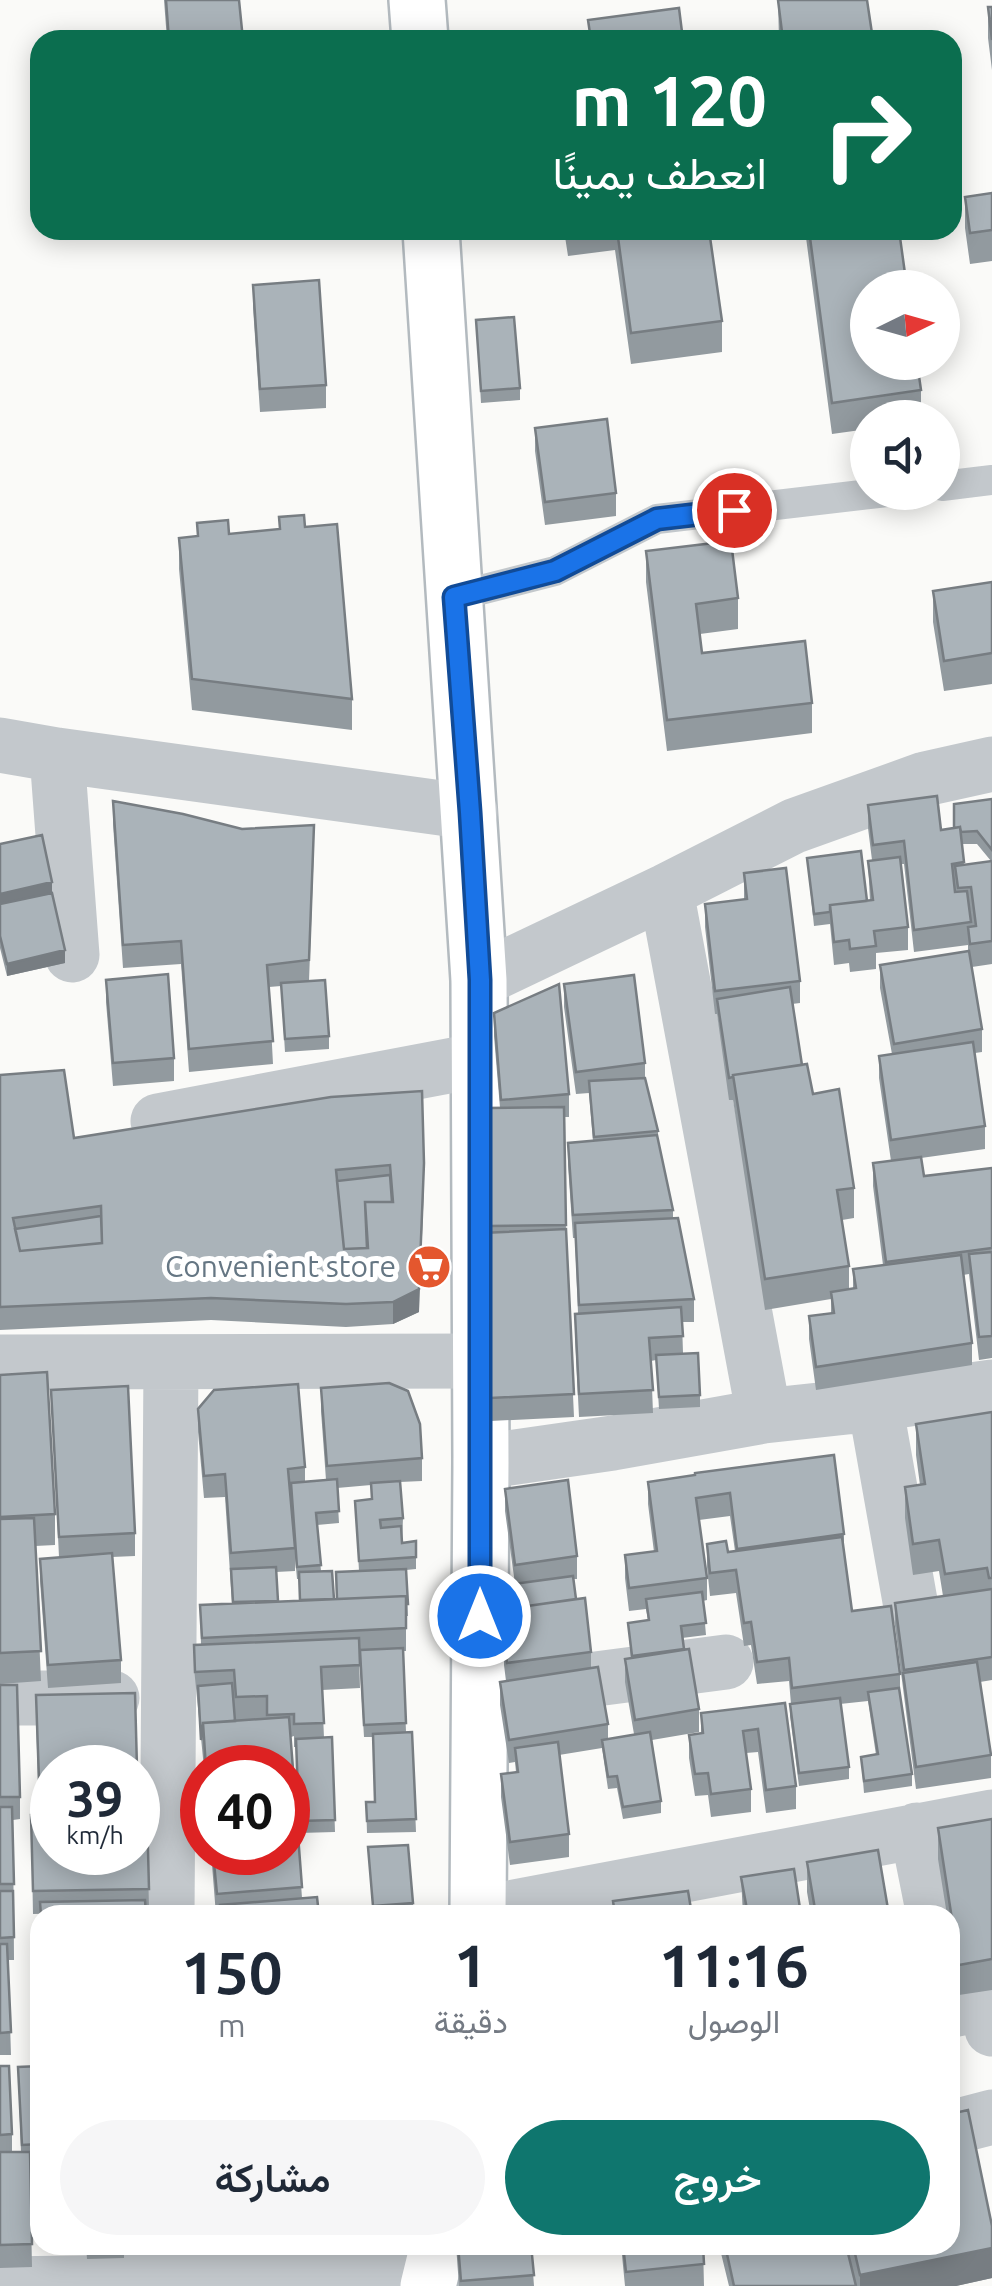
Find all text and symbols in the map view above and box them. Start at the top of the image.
text: 120 m [572,61,767,139]
icon: right [802,70,932,200]
text: انعطف يمينًا [552,147,767,198]
north arrow [850,270,960,380]
map controls [850,270,960,510]
button: sound [850,400,960,510]
pin [692,468,777,553]
icon: arrive [707,483,762,538]
supermarket icon: Convenient store [406,1244,452,1290]
place label: Convenient store [165,1249,396,1283]
position arrow [428,1564,532,1668]
speed limit sign: 40 [180,1745,310,1875]
text: 39 [67,1770,123,1826]
text: km/h [66,1821,124,1849]
text: 1 [454,1931,488,1998]
text: 11:16 [659,1931,809,1998]
text: 150 [181,1938,283,2005]
text: دقيقة [434,2003,508,2039]
text: الوصول [688,2003,780,2039]
text: m [218,2007,246,2043]
button: مشاركة [60,2120,485,2235]
button: خروج [505,2120,930,2235]

